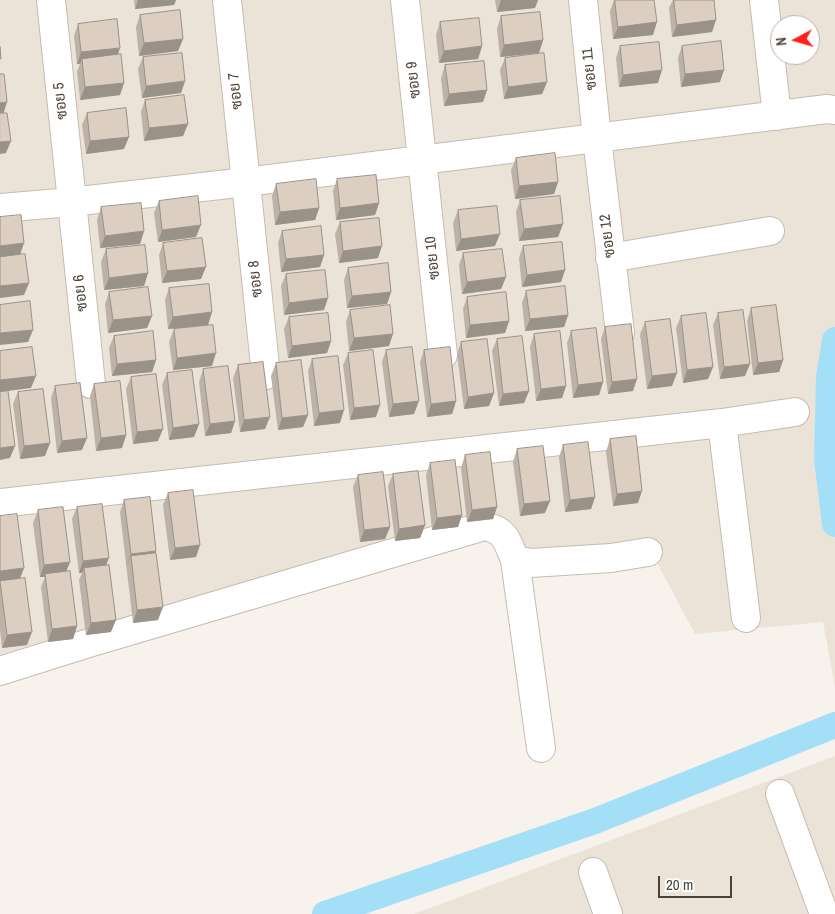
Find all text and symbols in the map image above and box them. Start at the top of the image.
north arrow [770,15,820,65]
text: N [772,36,790,47]
street label: ซอย 11 [579,47,601,91]
street label: ซอย 9 [403,61,425,99]
street label: ซอย 7 [225,72,247,110]
street label: ซอย 5 [50,82,72,120]
street label: ซอย 12 [596,213,620,259]
street label: ซอย 10 [422,235,444,281]
street label: ซอย 8 [245,260,267,298]
street label: ซอย 6 [70,274,92,312]
scale bar [660,866,734,898]
text: 20 m [666,874,693,895]

